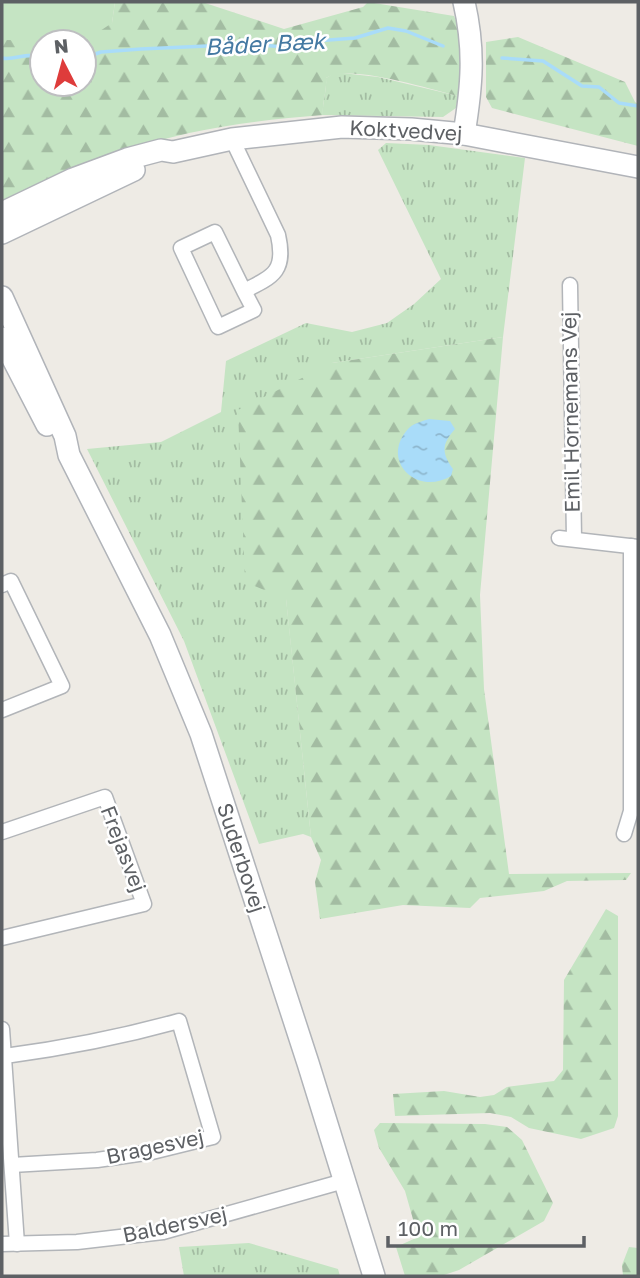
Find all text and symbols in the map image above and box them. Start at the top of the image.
water label: Båder Bæk [204,26,328,60]
north arrow [28,28,98,98]
text: N [53,33,70,58]
street label: Koktvedvej [349,114,463,146]
street label: Emil Hornemans Vej [555,311,585,513]
street label: Suderbovej [212,800,272,916]
street label: Frejasvej [96,802,152,896]
street label: Bragesvej [104,1123,206,1169]
street label: Baldersvej [120,1200,229,1248]
scale bar [388,1204,584,1248]
text: 100 m [398,1215,458,1241]

